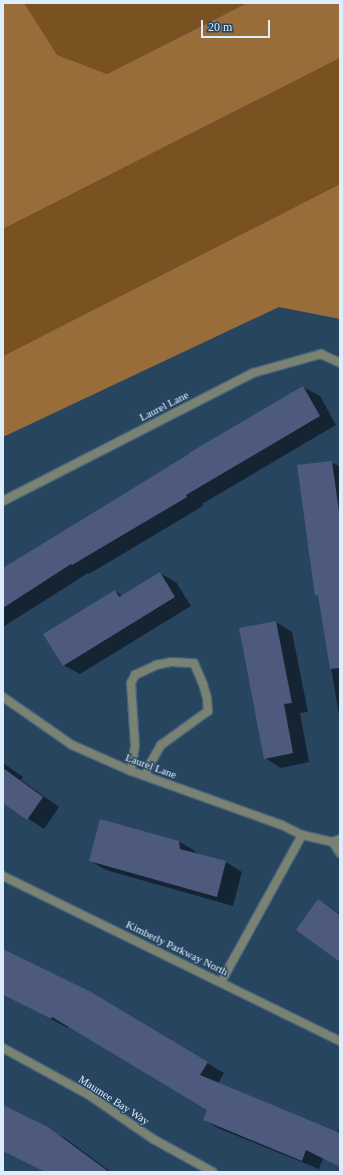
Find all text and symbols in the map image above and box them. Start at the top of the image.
scale bar [203,12,272,38]
text: 20 m [208,20,232,34]
street label: Laurel Lane [137,388,191,424]
street label: Laurel Lane [124,751,178,781]
street label: Kimberly Parkway North [124,918,230,978]
street label: Maumee Bay Way [76,1072,152,1128]

